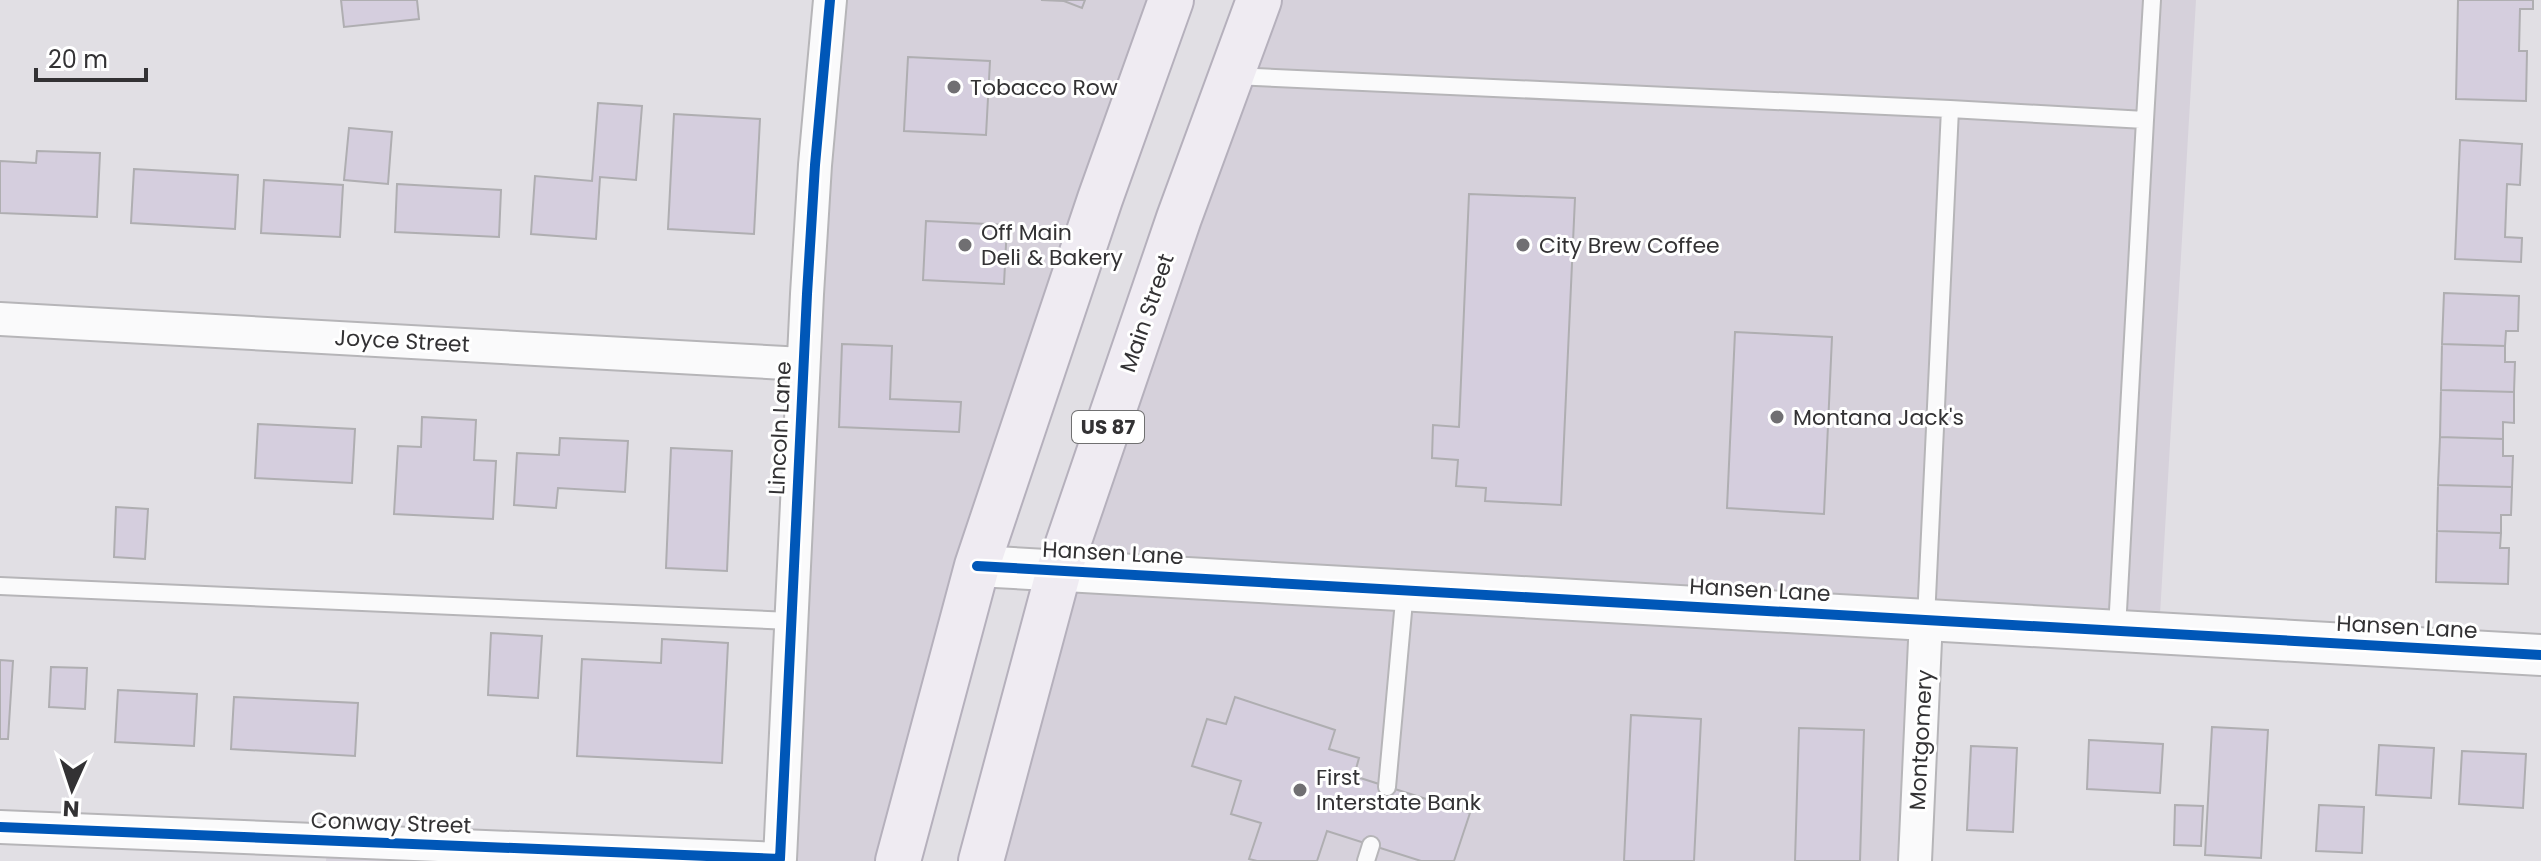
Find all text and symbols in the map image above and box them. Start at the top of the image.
scale bar [36,32,146,82]
text: 20 m [48,43,108,76]
place label: Tobacco Row [970,72,1118,103]
marker: Tobacco Row [945,78,963,96]
place label: Off Main Deli & Bakery [981,217,1124,273]
place label: City Brew Coffee [1539,230,1720,261]
marker: Off Main Deli & Bakery [956,236,974,254]
marker: City Brew Coffee [1514,236,1532,254]
street label: Main Street [1112,250,1182,376]
street label: Joyce Street [334,322,470,360]
street label: Lincoln Lane [761,360,799,496]
place label: Montana Jack's [1793,402,1964,433]
marker: Montana Jack's [1768,408,1786,426]
road number: US 87 [1072,411,1144,443]
street label: Hansen Lane [1042,534,1184,572]
street label: Hansen Lane [1689,571,1831,609]
street label: Hansen Lane [2336,608,2478,646]
street label: Montgomery [1902,668,1940,811]
north arrow [32,749,112,829]
place label: First Interstate Bank [1316,762,1482,818]
marker: First Interstate Bank [1291,781,1309,799]
text: N [62,793,80,824]
street label: Conway Street [310,805,472,841]

